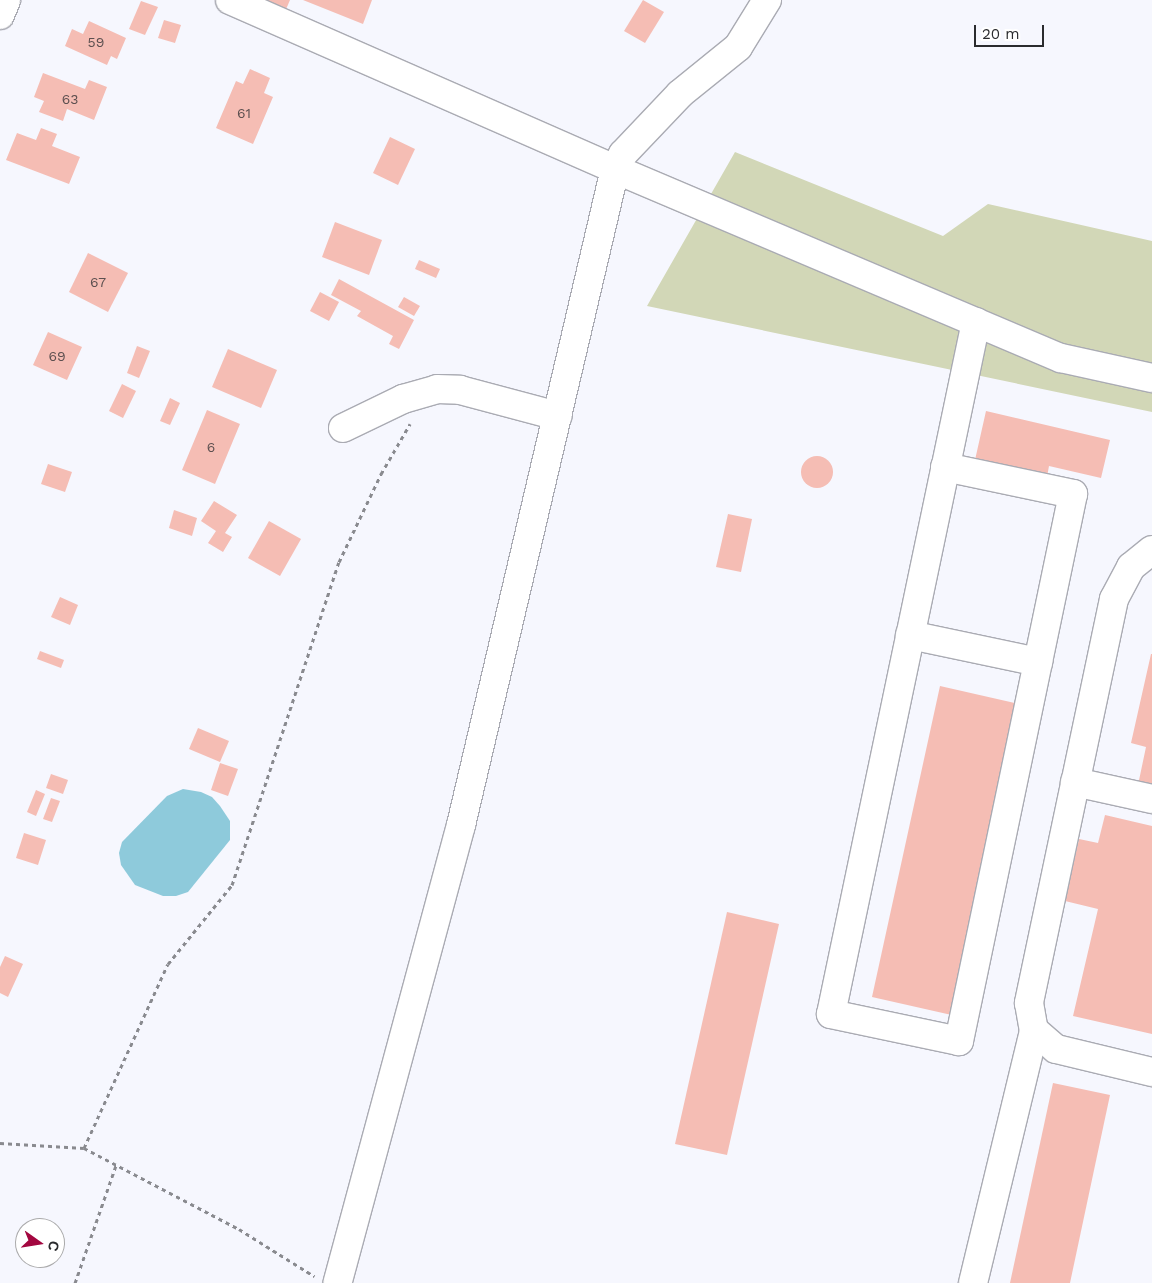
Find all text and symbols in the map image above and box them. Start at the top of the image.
scale bar [977,15,1047,47]
text: 20 m [982,25,1020,43]
house number: 59 [88,34,104,50]
house number: 63 [62,91,78,107]
house number: 61 [237,105,251,121]
house number: 67 [90,274,106,290]
house number: 69 [48,348,66,364]
house number: 6 [207,439,215,455]
north arrow [15,1218,65,1268]
text: С [45,1239,63,1253]

